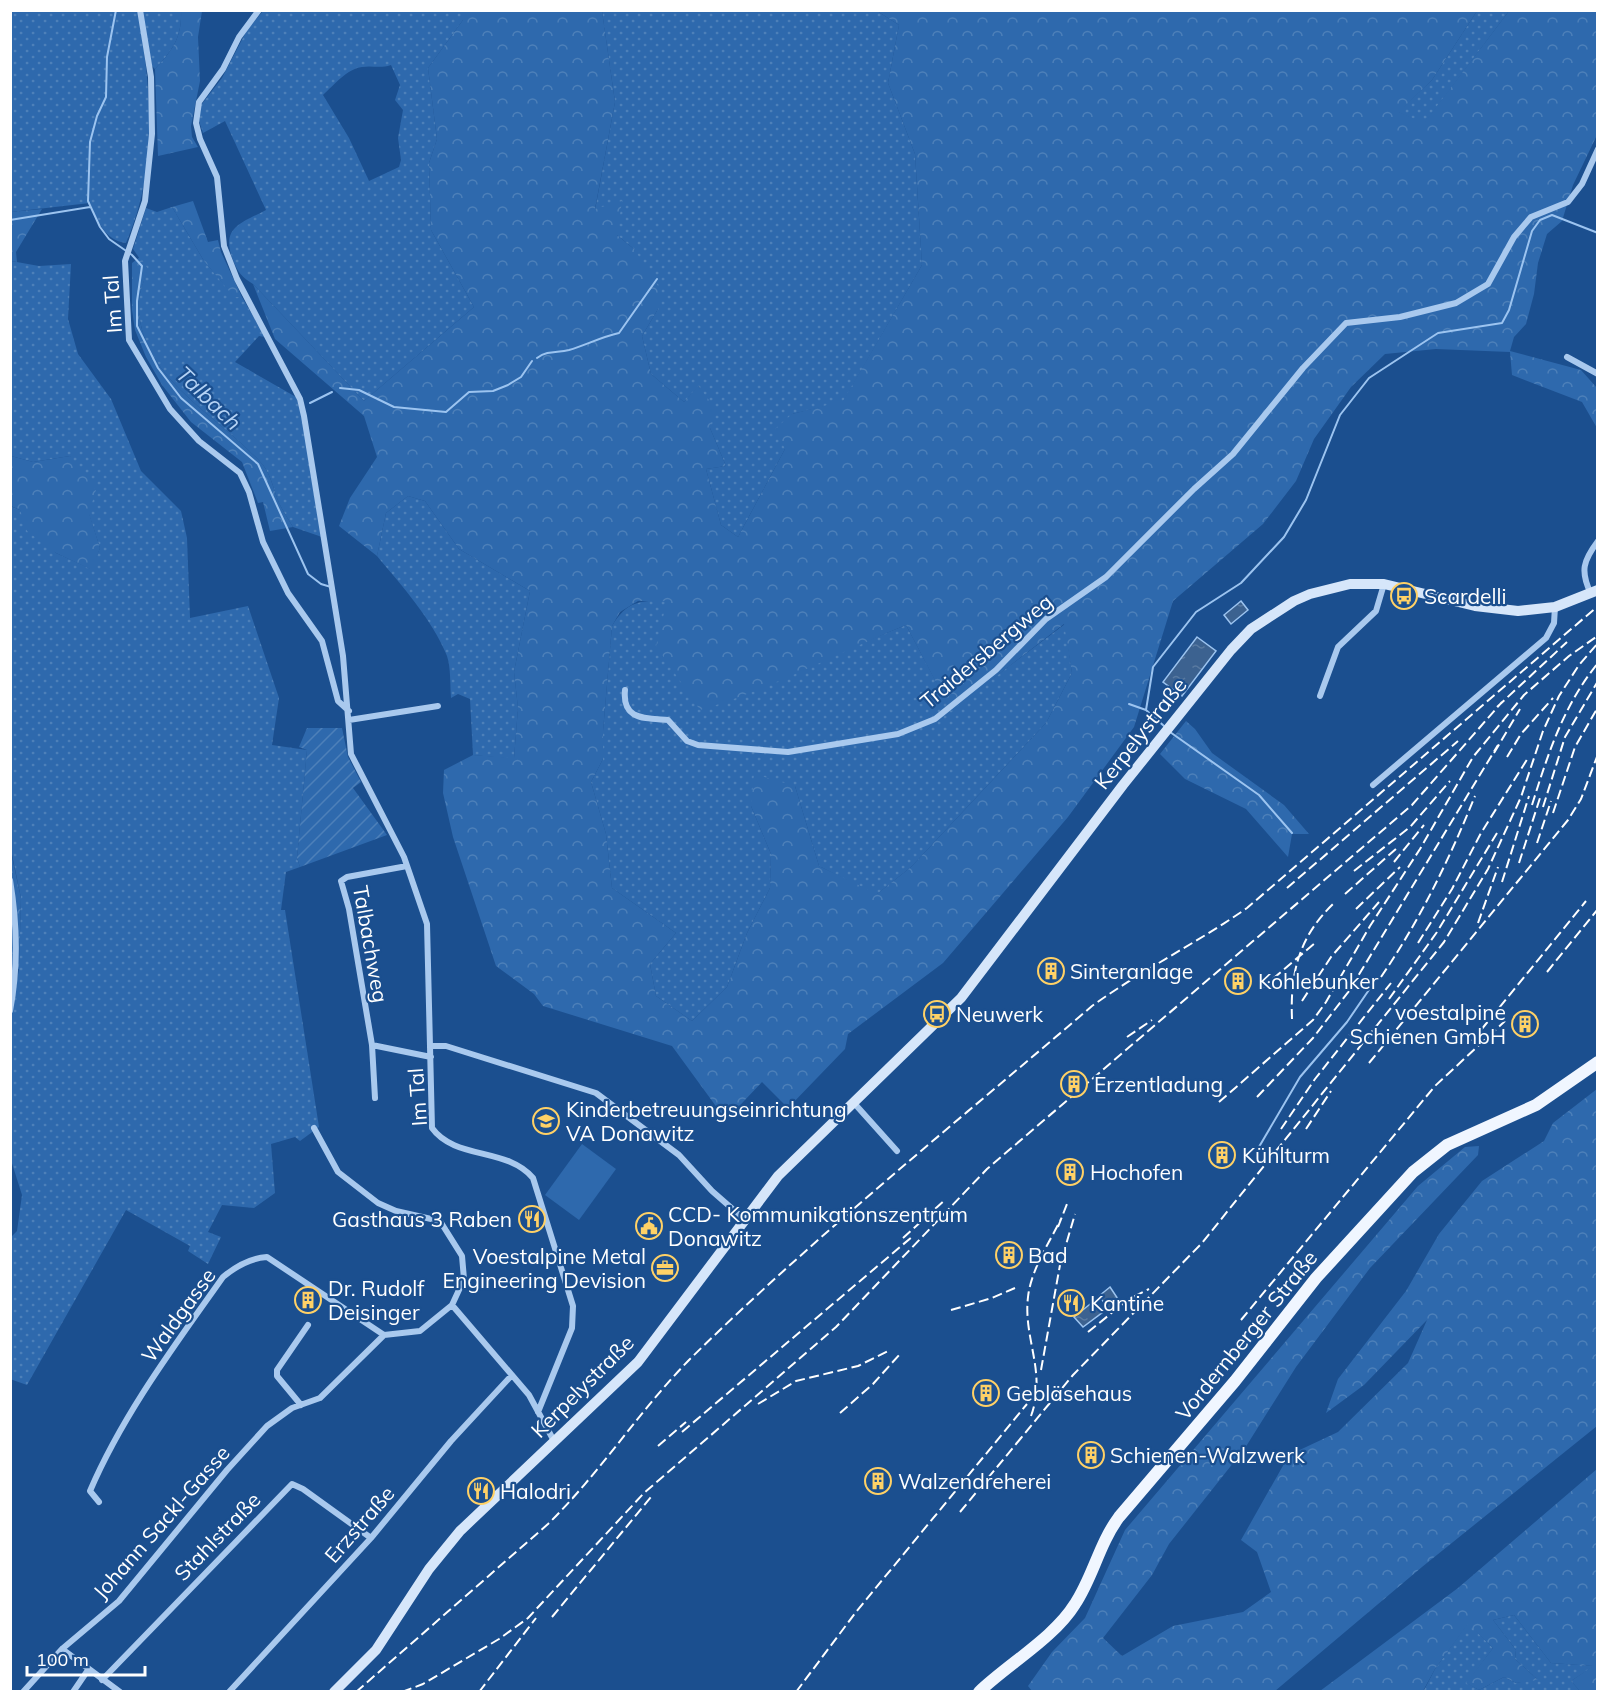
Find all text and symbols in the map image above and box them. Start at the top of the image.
street label: Im Tal [97,274,127,334]
water label: Talbach [170,360,248,436]
bus stop icon: Scardelli [1389,581,1419,611]
place label: Scardelli [1424,583,1507,609]
street label: Traidersbergweg [915,588,1057,714]
street label: Kerpelystraße [1088,672,1192,794]
street label: Talbachweg [348,883,394,1005]
building icon: Sinteranlage [1036,956,1066,986]
place label: Sinteranlage [1070,958,1193,984]
building icon: Kohlebunker [1223,966,1253,996]
place label: Kohlebunker [1258,968,1379,994]
bus stop icon: Neuwerk [922,999,952,1029]
place label: voestalpine Schienen GmbH [1350,999,1506,1049]
place label: Neuwerk [956,1001,1043,1027]
building icon: voestalpine Schienen GmbH [1510,1009,1540,1039]
street label: Im Tal [402,1067,432,1127]
building icon: Erzentladung [1059,1069,1089,1099]
place label: Erzentladung [1094,1071,1223,1097]
place label: Kinderbetreuungseinrichtung VA Donawitz [566,1096,847,1146]
school or university icon: Kinderbetreuungseinrichtung VA Donawitz [531,1106,561,1136]
building icon: Kühlturm [1207,1140,1237,1170]
place label: Kühlturm [1242,1142,1330,1168]
building icon: Hochofen [1055,1157,1085,1187]
place label: Hochofen [1090,1159,1183,1185]
place label: CCD- Kommunikationszentrum Donawitz [668,1201,968,1251]
restaurant icon: Gasthaus 3 Raben [517,1204,547,1234]
place label: Gasthaus 3 Raben [332,1206,512,1232]
public building icon: CCD- Kommunikationszentrum Donawitz [634,1211,664,1241]
building icon: Bad [994,1240,1024,1270]
place label: Bad [1028,1242,1067,1268]
place label: Voestalpine Metal Engineering Devision [443,1243,646,1293]
street label: Vordernberger Straße [1170,1245,1322,1425]
office icon: Voestalpine Metal Engineering Devision [650,1253,680,1283]
street label: Waldgasse [135,1263,221,1367]
place label: Dr. Rudolf Deisinger [328,1275,425,1325]
building icon: Dr. Rudolf Deisinger [293,1285,323,1315]
restaurant icon: Kantine [1056,1288,1086,1318]
place label: Kantine [1090,1290,1164,1316]
street label: Kerpelystraße [525,1329,639,1443]
building icon: Gebläsehaus [971,1378,1001,1408]
place label: Gebläsehaus [1006,1380,1132,1406]
street label: Johann Sackl-Gasse [87,1440,235,1604]
building icon: Schienen-Walzwerk [1076,1440,1106,1470]
place label: Schienen-Walzwerk [1110,1442,1305,1468]
building icon: Walzendreherei [863,1466,893,1496]
place label: Walzendreherei [898,1468,1051,1494]
restaurant icon: Halodri [466,1476,496,1506]
place label: Halodri [500,1478,571,1504]
street label: Erzstraße [319,1480,399,1568]
street label: Stahlstraße [168,1486,266,1586]
scale bar [27,1639,146,1677]
text: 100 m [36,1648,89,1671]

